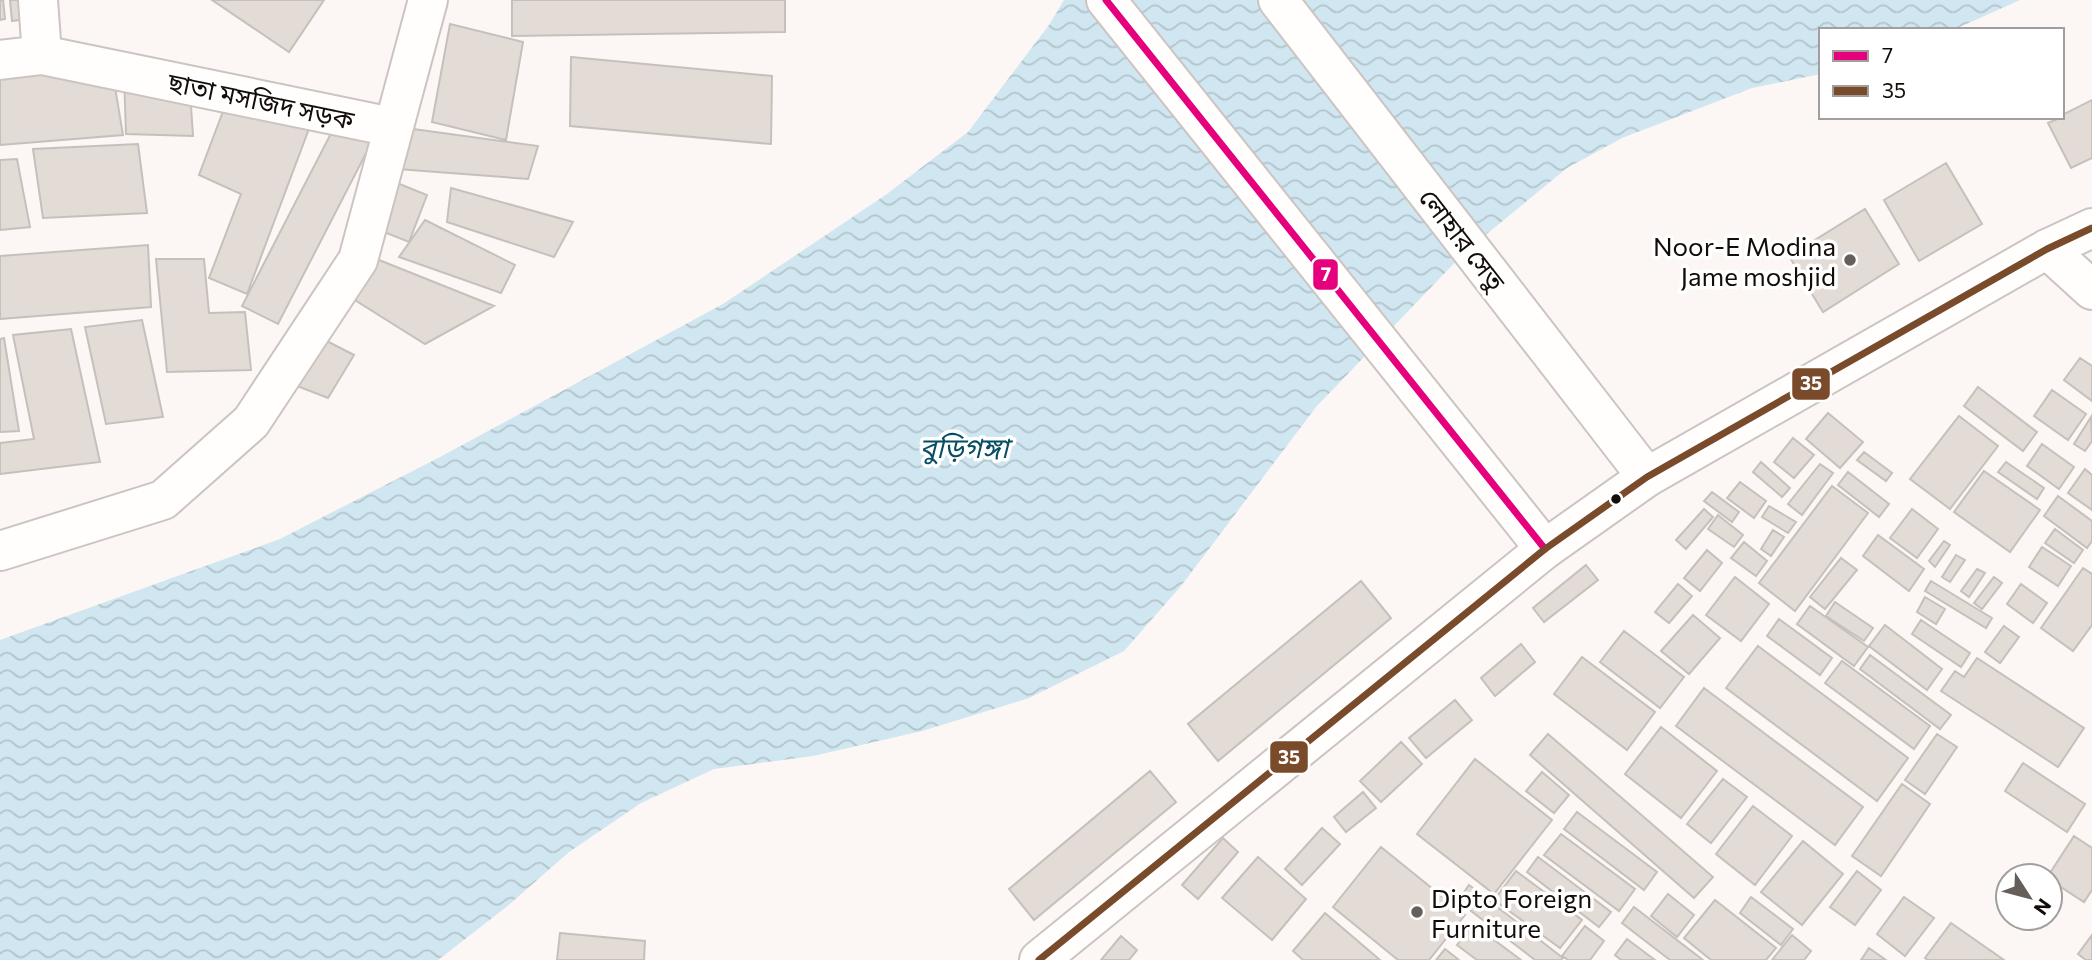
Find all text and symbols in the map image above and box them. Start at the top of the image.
legend [1819,28,2064,119]
text: 7 [1882,42,1893,67]
street label: ছাতা মসজিদ সড়ক [164,65,358,135]
text: 35 [1882,77,1906,102]
street label: লোহার সেতু [1412,182,1513,297]
place label: Noor-E Modina Jame moshjid [1653,230,1836,291]
marker: Noor-E Modina Jame moshjid [1842,252,1858,268]
line badge: 7 [1312,258,1339,291]
text: 7 [1321,262,1331,285]
line badge: 35 [1791,367,1831,401]
text: 35 [1800,371,1822,394]
water label: বুড়িগঙ্গা [920,430,1014,465]
unlabelled marker [1609,492,1623,506]
line badge: 35 [1269,740,1309,774]
text: 35 [1278,745,1300,768]
north arrow [1994,862,2064,932]
place label: Dipto Foreign Furniture [1431,882,1592,943]
text: N [2030,895,2057,920]
marker: Dipto Foreign Furniture [1409,904,1425,920]

